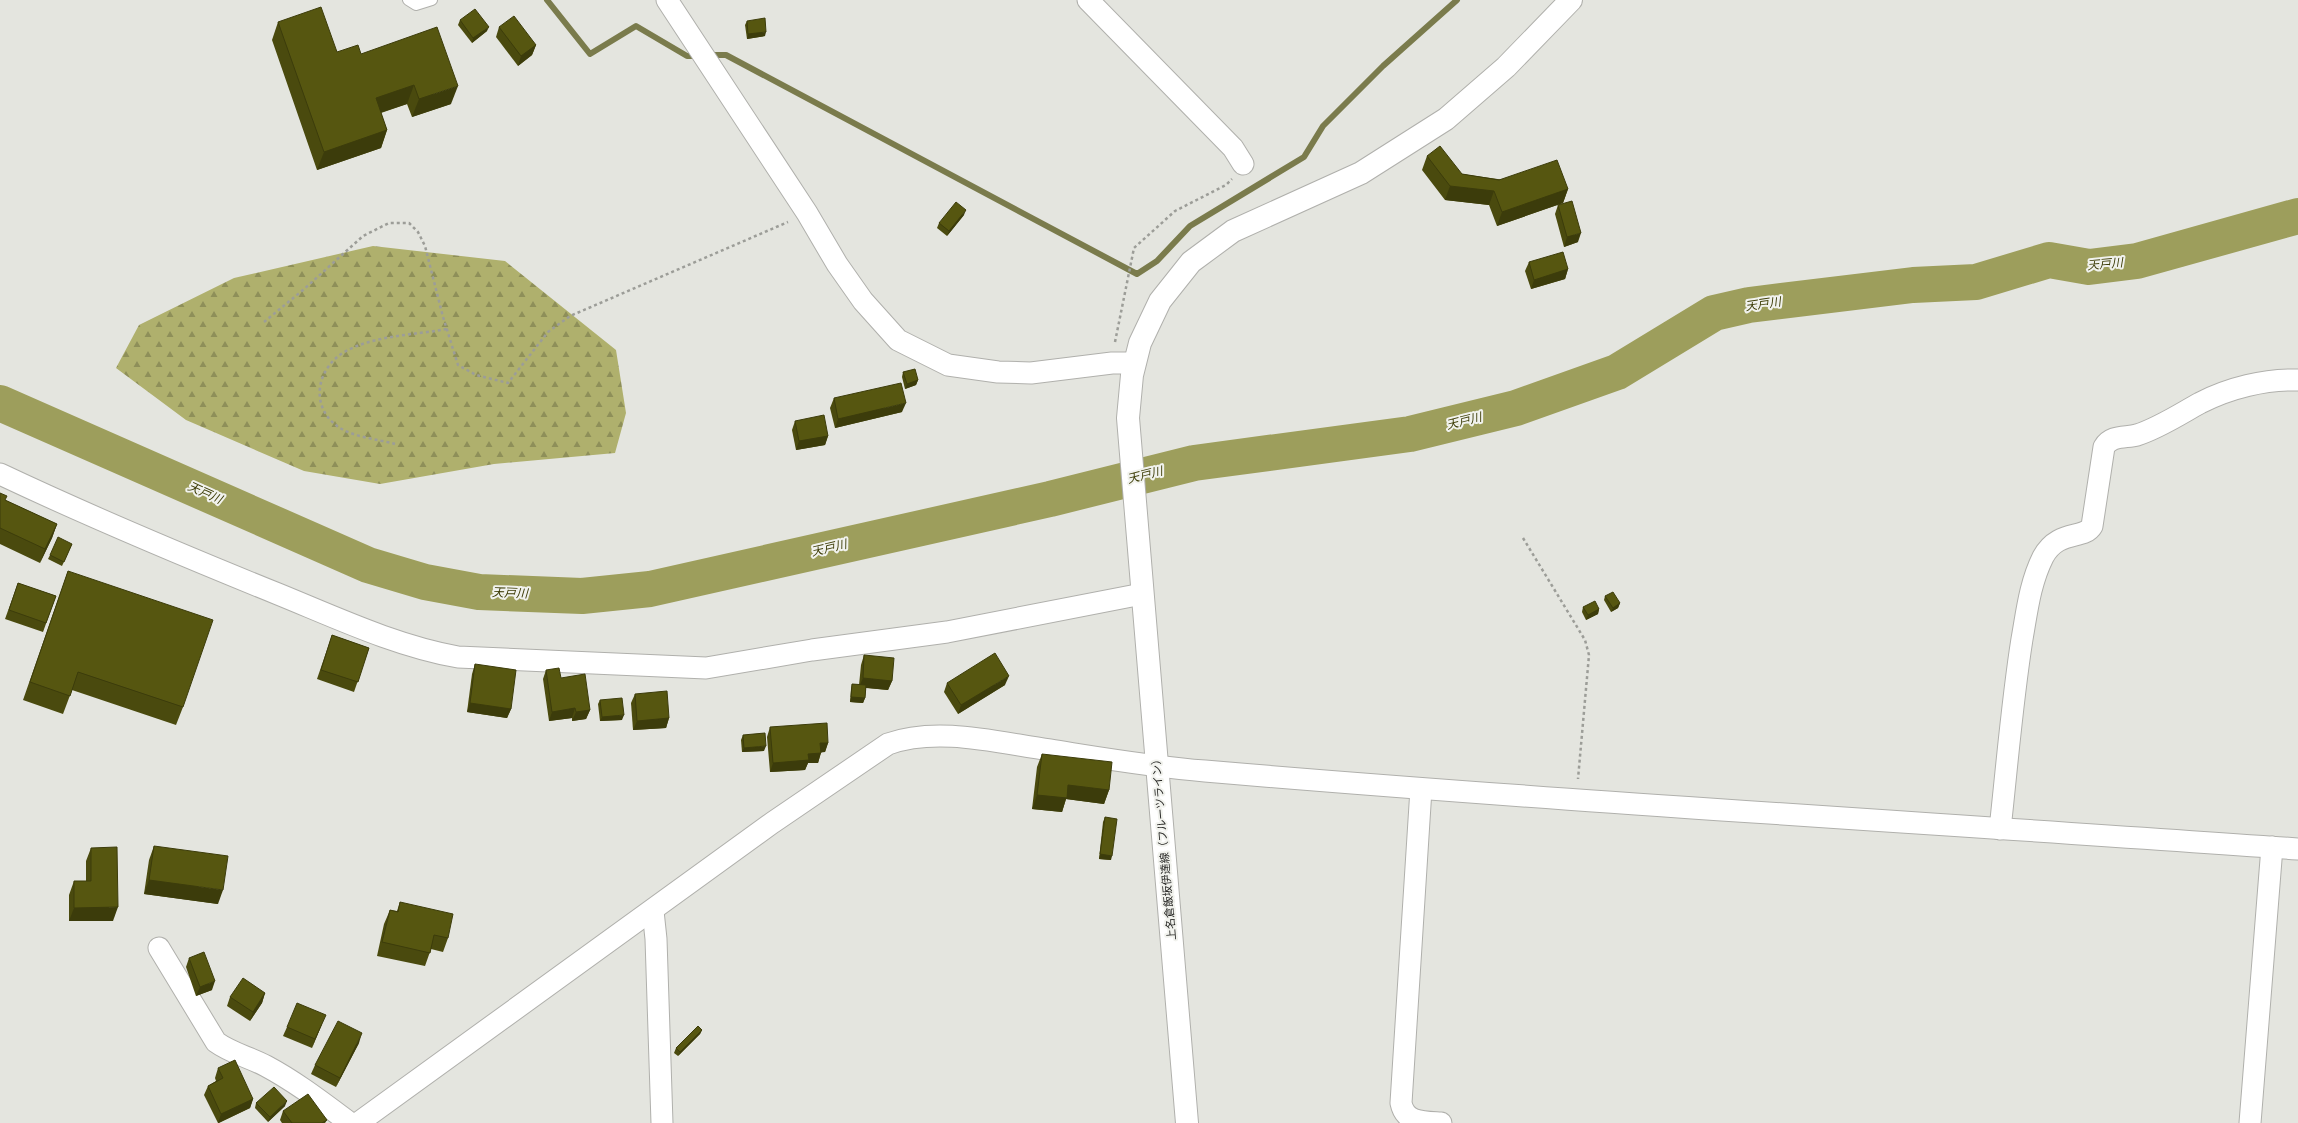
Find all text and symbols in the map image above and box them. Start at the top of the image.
water label: 天戸川 [2086,255,2126,273]
water label: 天戸川 [1744,294,1784,313]
water label: 天戸川 [1445,409,1485,432]
water label: 天戸川 [1126,463,1166,486]
water label: 天戸川 [186,479,226,508]
water label: 天戸川 [810,537,850,559]
water label: 天戸川 [492,585,530,601]
street label: 上名倉飯坂伊達線（フルーツライン） [1149,753,1179,941]

